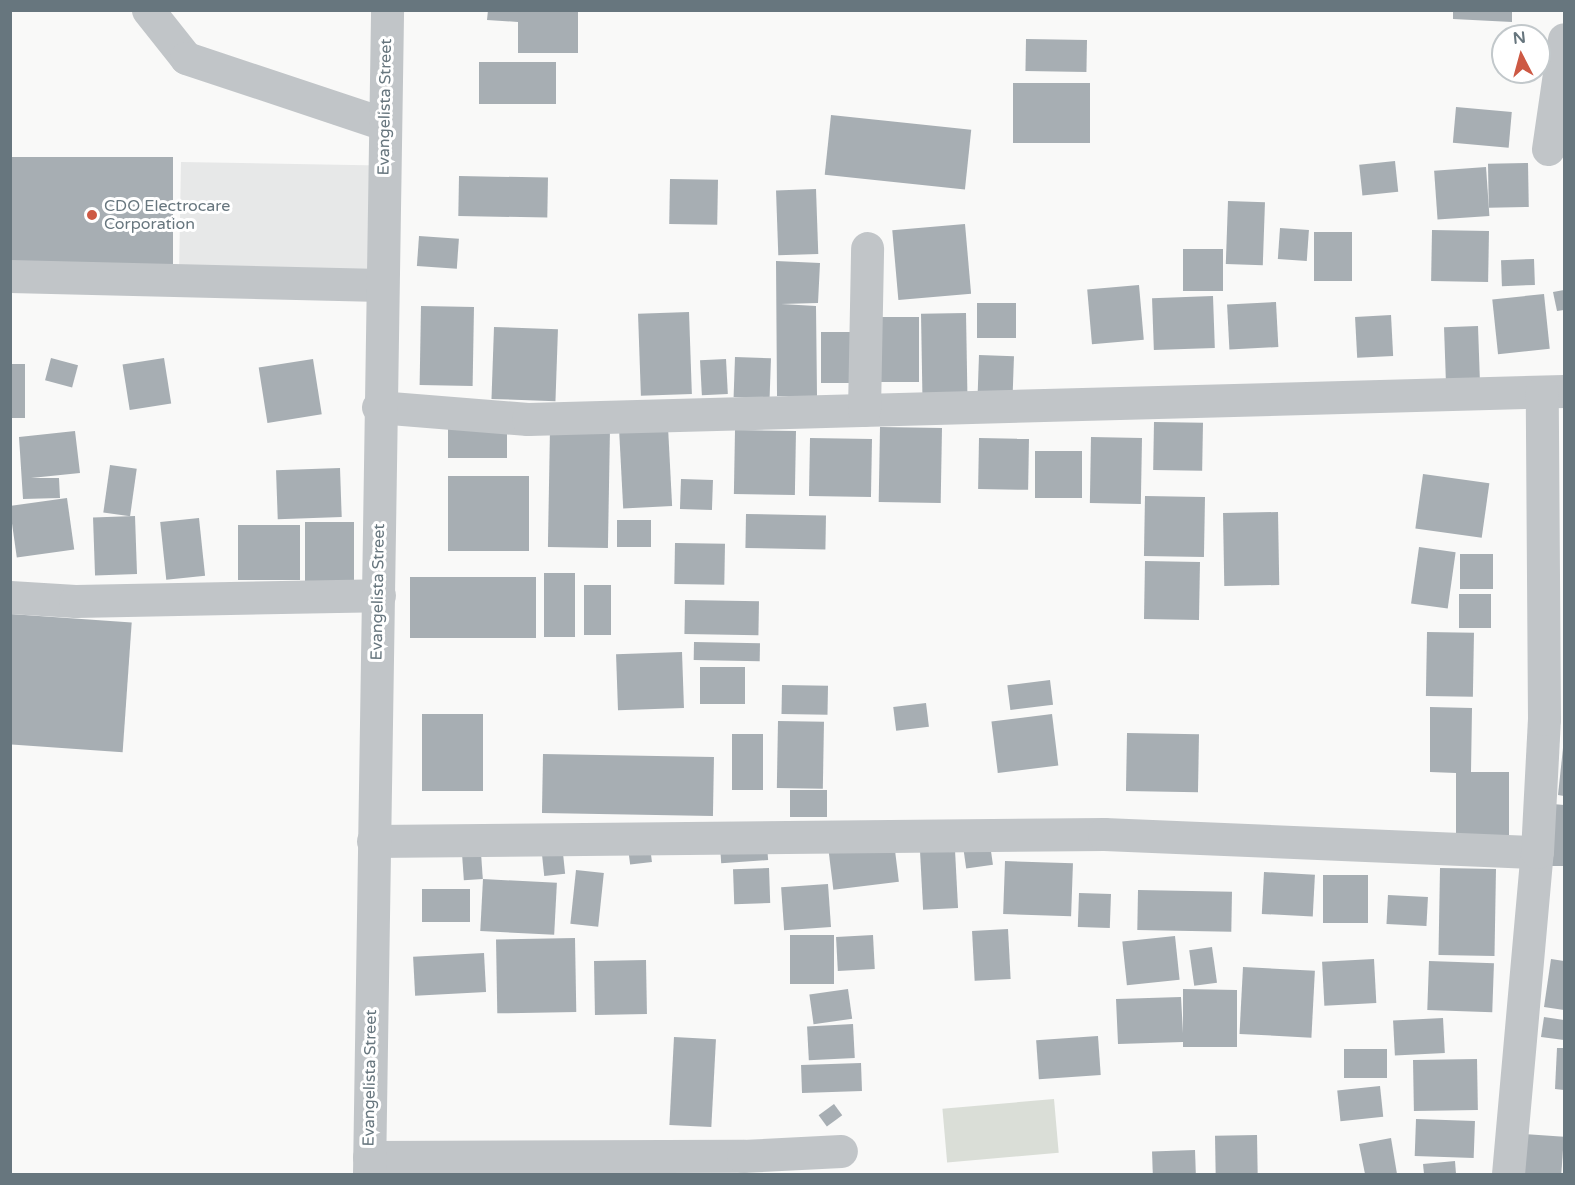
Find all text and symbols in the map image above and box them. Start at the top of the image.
north arrow [1491,24,1551,84]
text: N [1512,27,1527,49]
street label: Evangelista Street [374,38,396,176]
place label: CDO Electrocare Corporation [104,196,230,234]
marker: CDO Electrocare Corporation [85,208,99,222]
street label: Evangelista Street [367,523,389,661]
street label: Evangelista Street [359,1009,381,1147]

